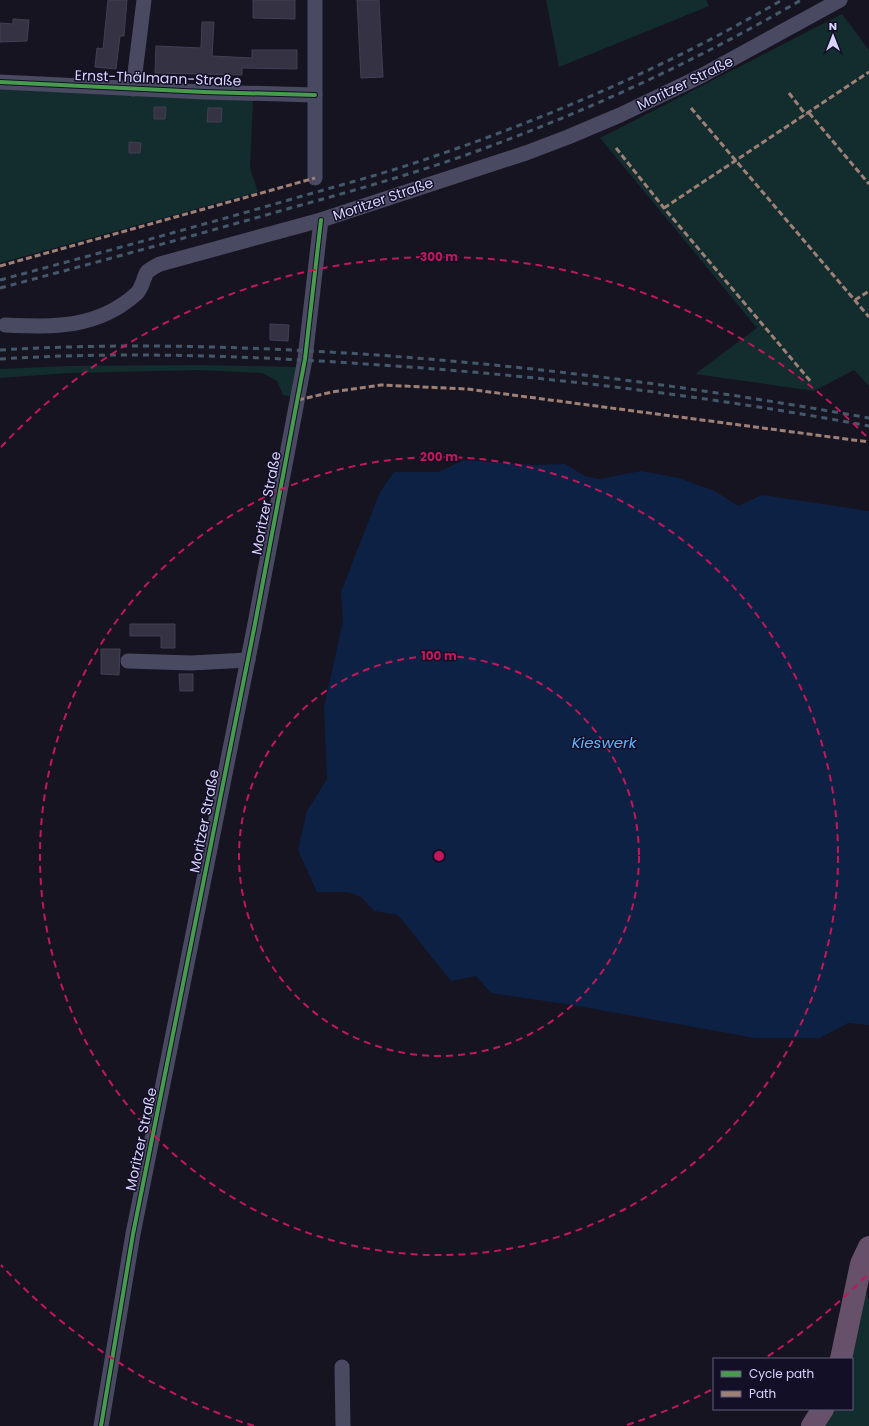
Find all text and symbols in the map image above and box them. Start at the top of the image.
north arrow [813,16,853,56]
text: N [829,18,837,34]
street label: Moritzer Straße [633,51,737,115]
street label: Ernst-Thälmann-Straße [74,65,242,91]
street label: Moritzer Straße [330,172,436,226]
text: 300 m [420,248,458,265]
text: 200 m [420,448,458,465]
street label: Moritzer Straße [246,449,286,556]
text: 100 m [421,647,457,664]
water label: Kieswerk [572,732,638,753]
street label: Moritzer Straße [184,767,224,874]
centre of rings [432,849,446,863]
street label: Moritzer Straße [120,1085,162,1192]
legend [713,1358,853,1410]
text: Cycle path [749,1365,814,1382]
text: Path [749,1385,776,1402]

